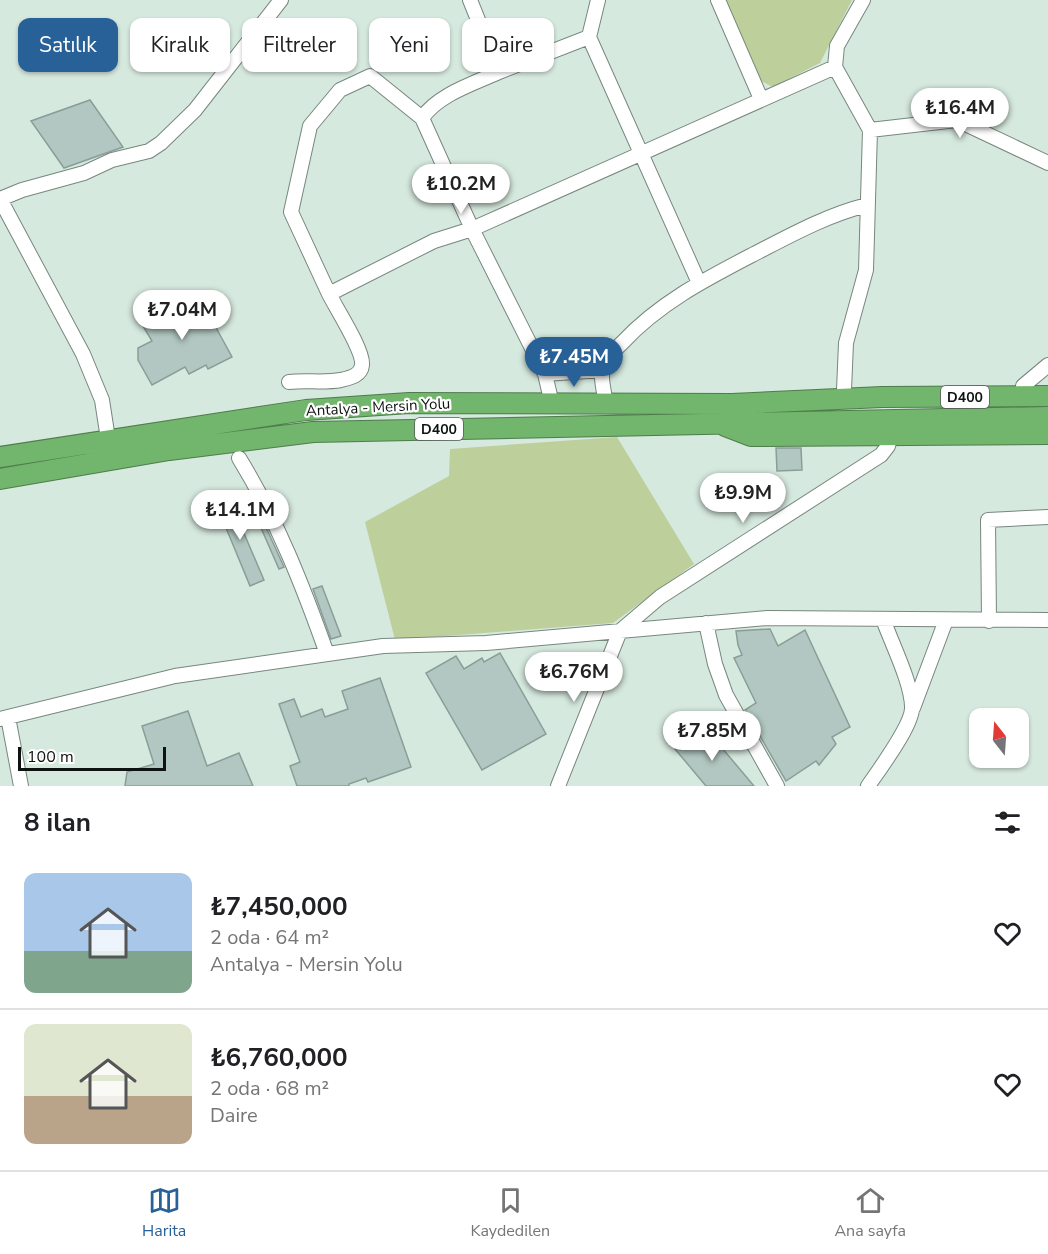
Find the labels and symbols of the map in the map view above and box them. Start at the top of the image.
pin: ₺16.4M [911,88,1009,139]
pin: ₺10.2M [412,164,510,215]
pin: ₺7.04M [133,290,231,341]
pin: ₺7.45M [525,337,623,388]
road number: D400 [941,386,989,408]
street label: Antalya - Mersin Yolu [305,393,451,421]
road number: D400 [415,418,463,440]
pin: ₺9.9M [701,473,785,524]
pin: ₺14.1M [191,490,289,541]
pin: ₺6.76M [525,652,623,703]
north arrow [969,708,1029,768]
pin: ₺7.85M [663,711,761,762]
scale bar [18,744,166,772]

